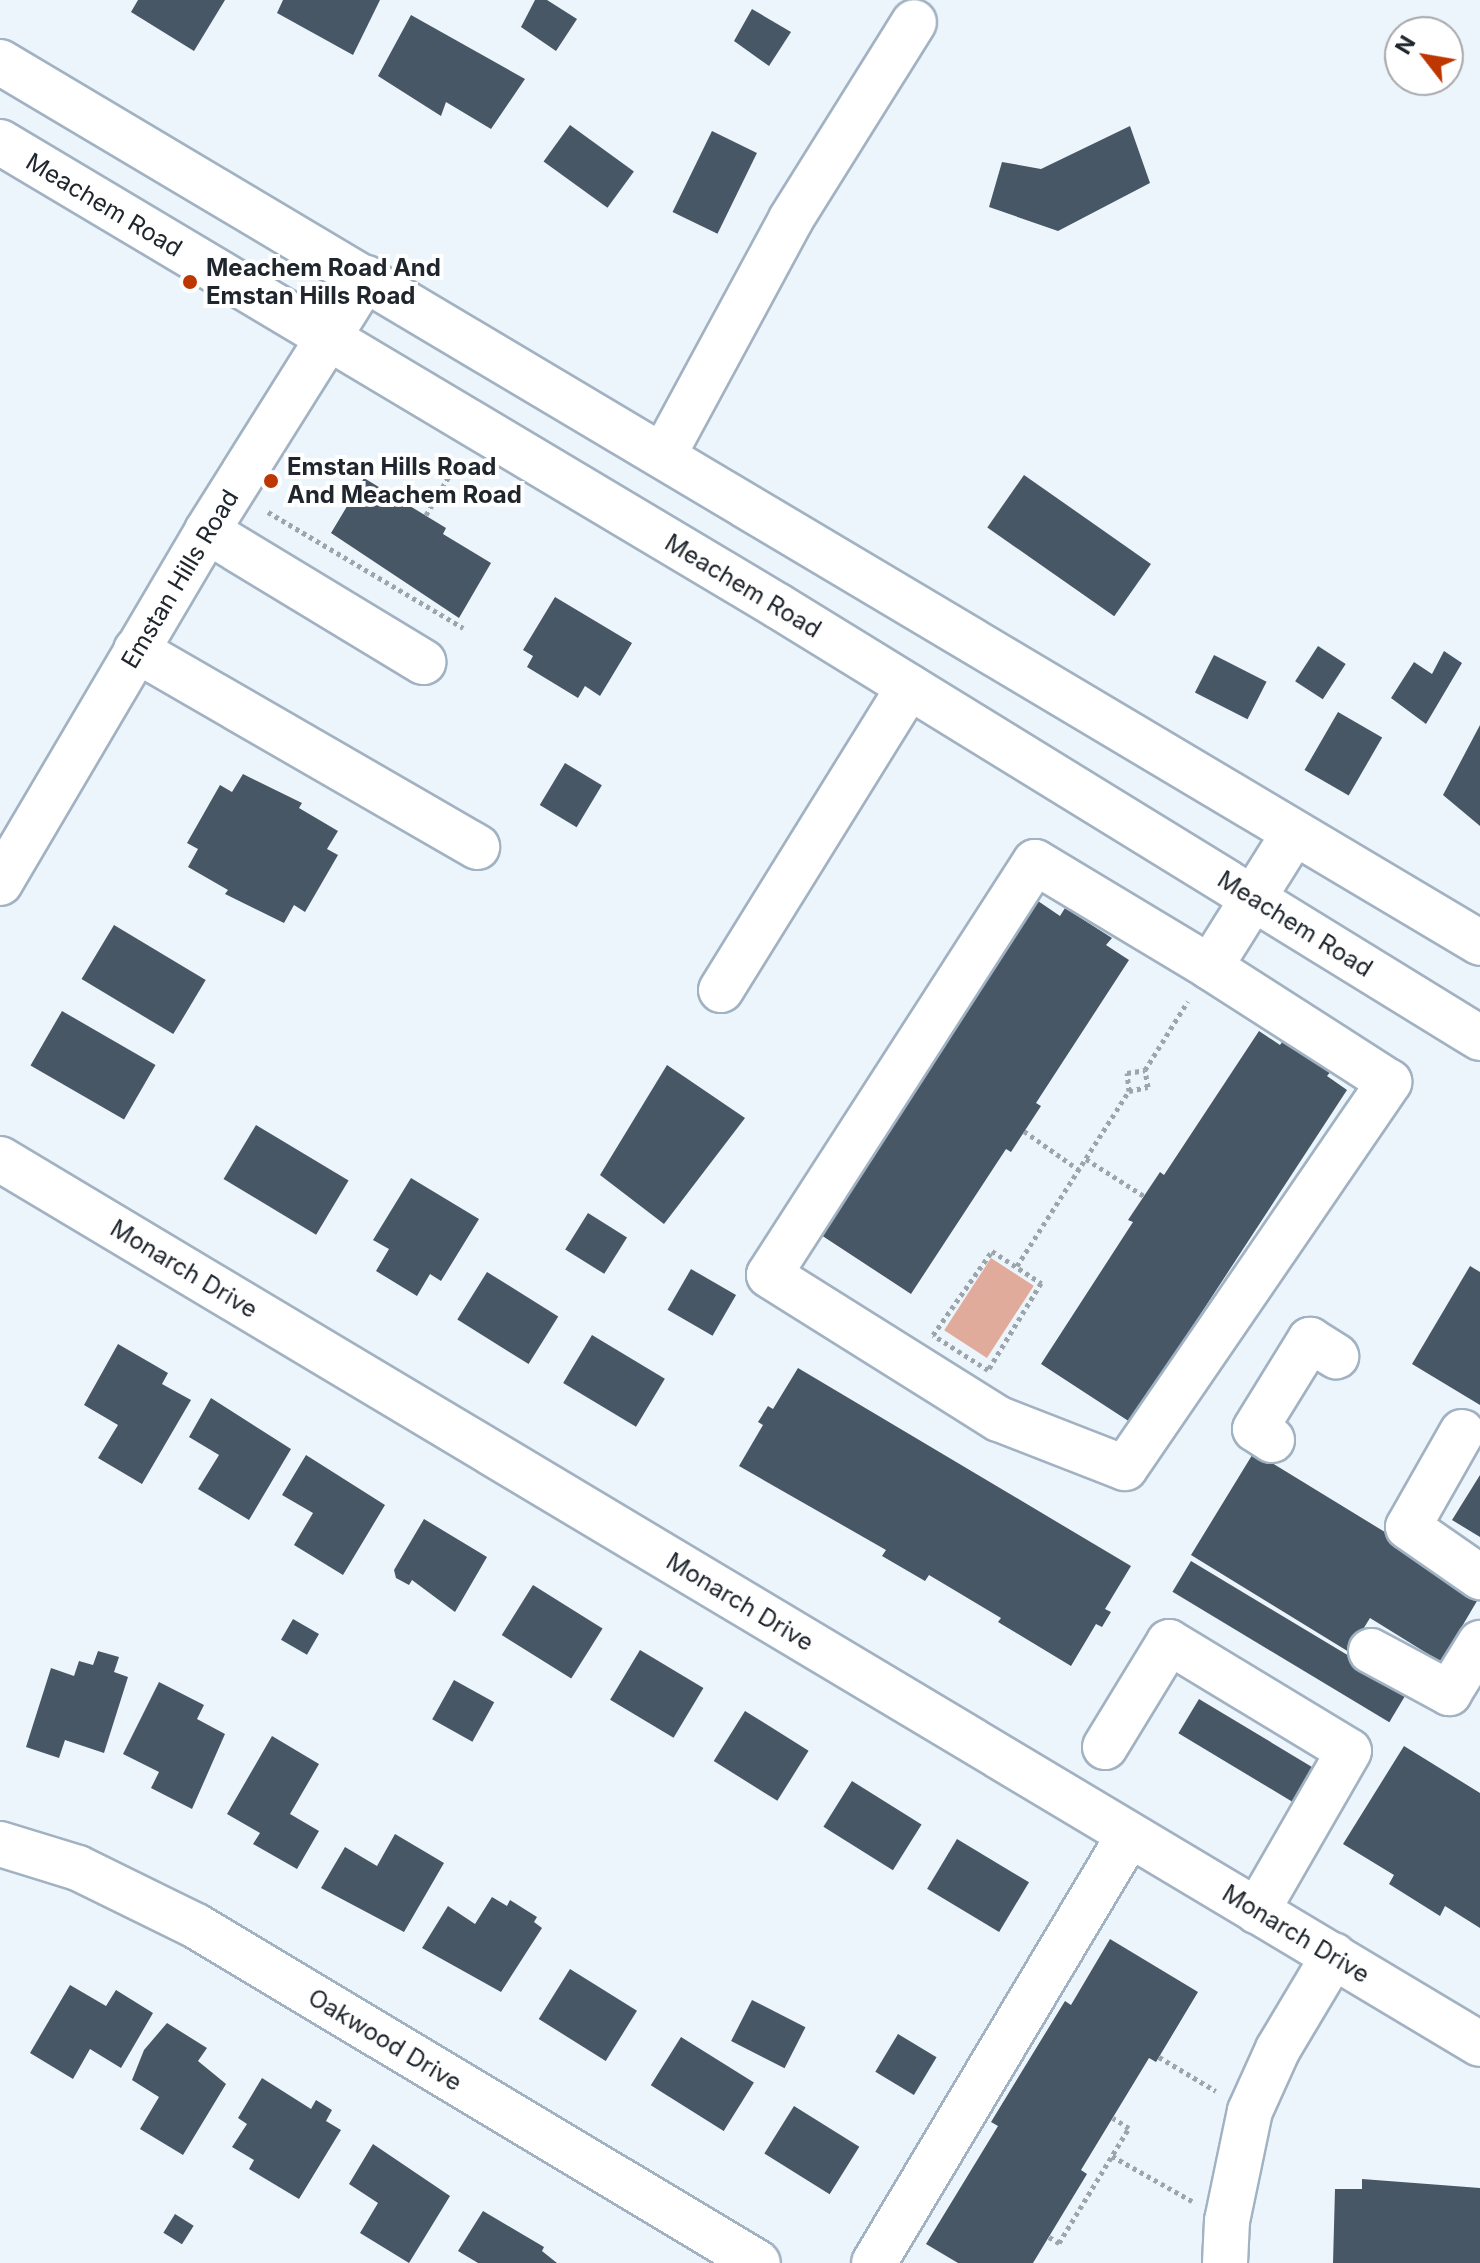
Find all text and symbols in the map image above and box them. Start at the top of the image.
north arrow [1384,16,1464,96]
text: N [1390,31,1421,59]
street label: Meachem Road [21,147,187,263]
place label: Meachem Road And Emstan Hills Road [206,254,441,310]
marker: Meachem Road And Emstan Hills Road [181,273,199,291]
place label: Emstan Hills Road And Meachem Road [287,453,522,509]
marker: Emstan Hills Road And Meachem Road [262,472,280,490]
street label: Emstan Hills Road [115,485,245,673]
street label: Meachem Road [660,528,826,644]
street label: Meachem Road [1212,865,1378,983]
street label: Monarch Drive [105,1214,263,1324]
street label: Monarch Drive [661,1547,819,1657]
street label: Monarch Drive [1217,1879,1375,1989]
street label: Oakwood Drive [303,1983,467,2097]

